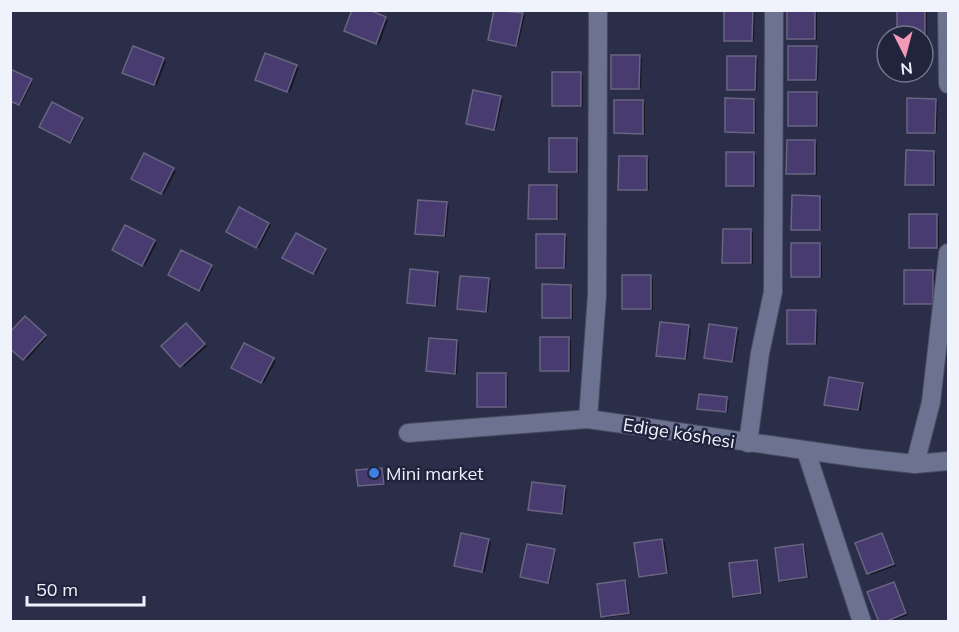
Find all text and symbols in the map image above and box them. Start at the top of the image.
north arrow [875,24,935,84]
text: N [900,58,914,79]
street label: Edige kóshesi [622,413,736,453]
place label: Mini market [386,462,484,485]
marker: Mini market [367,466,381,480]
scale bar [27,569,144,607]
text: 50 m [36,578,78,601]

